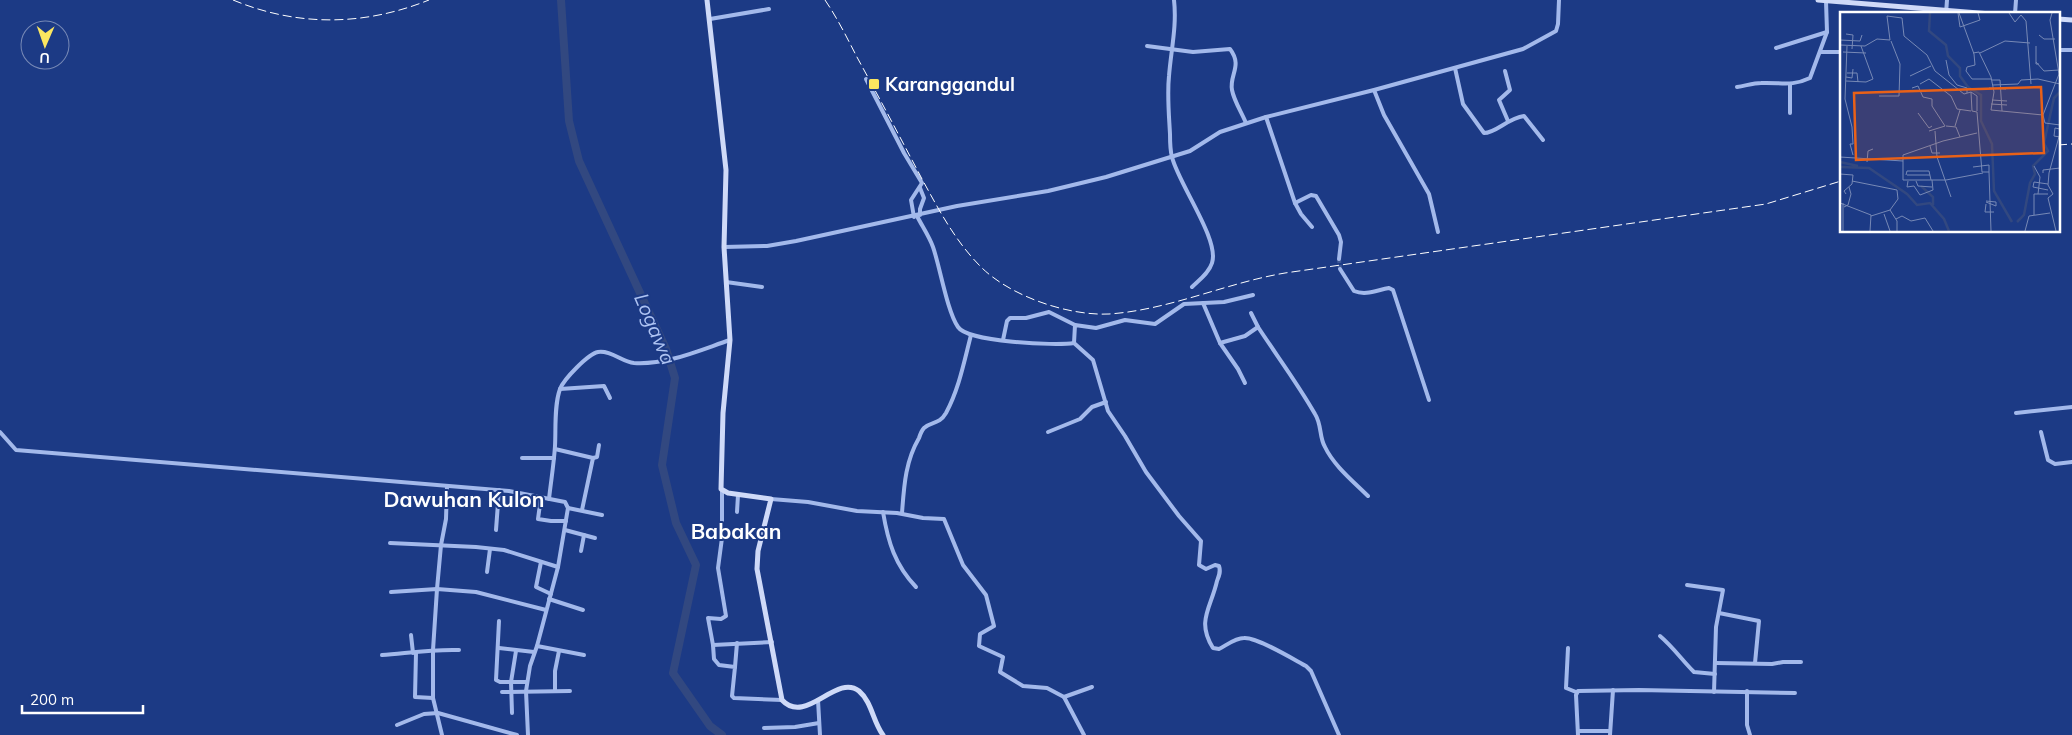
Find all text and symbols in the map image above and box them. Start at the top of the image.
inset map [1840,12,2060,232]
north arrow [20,20,70,70]
text: U [39,49,50,67]
place label: Karanggandul [885,72,1015,96]
marker: Karanggandul [867,77,881,91]
water label: Logawa [629,289,682,368]
district label: Dawuhan Kulon [384,486,544,512]
district label: Babakan [691,518,781,544]
scale bar [22,682,144,714]
text: 200 m [30,690,74,709]

